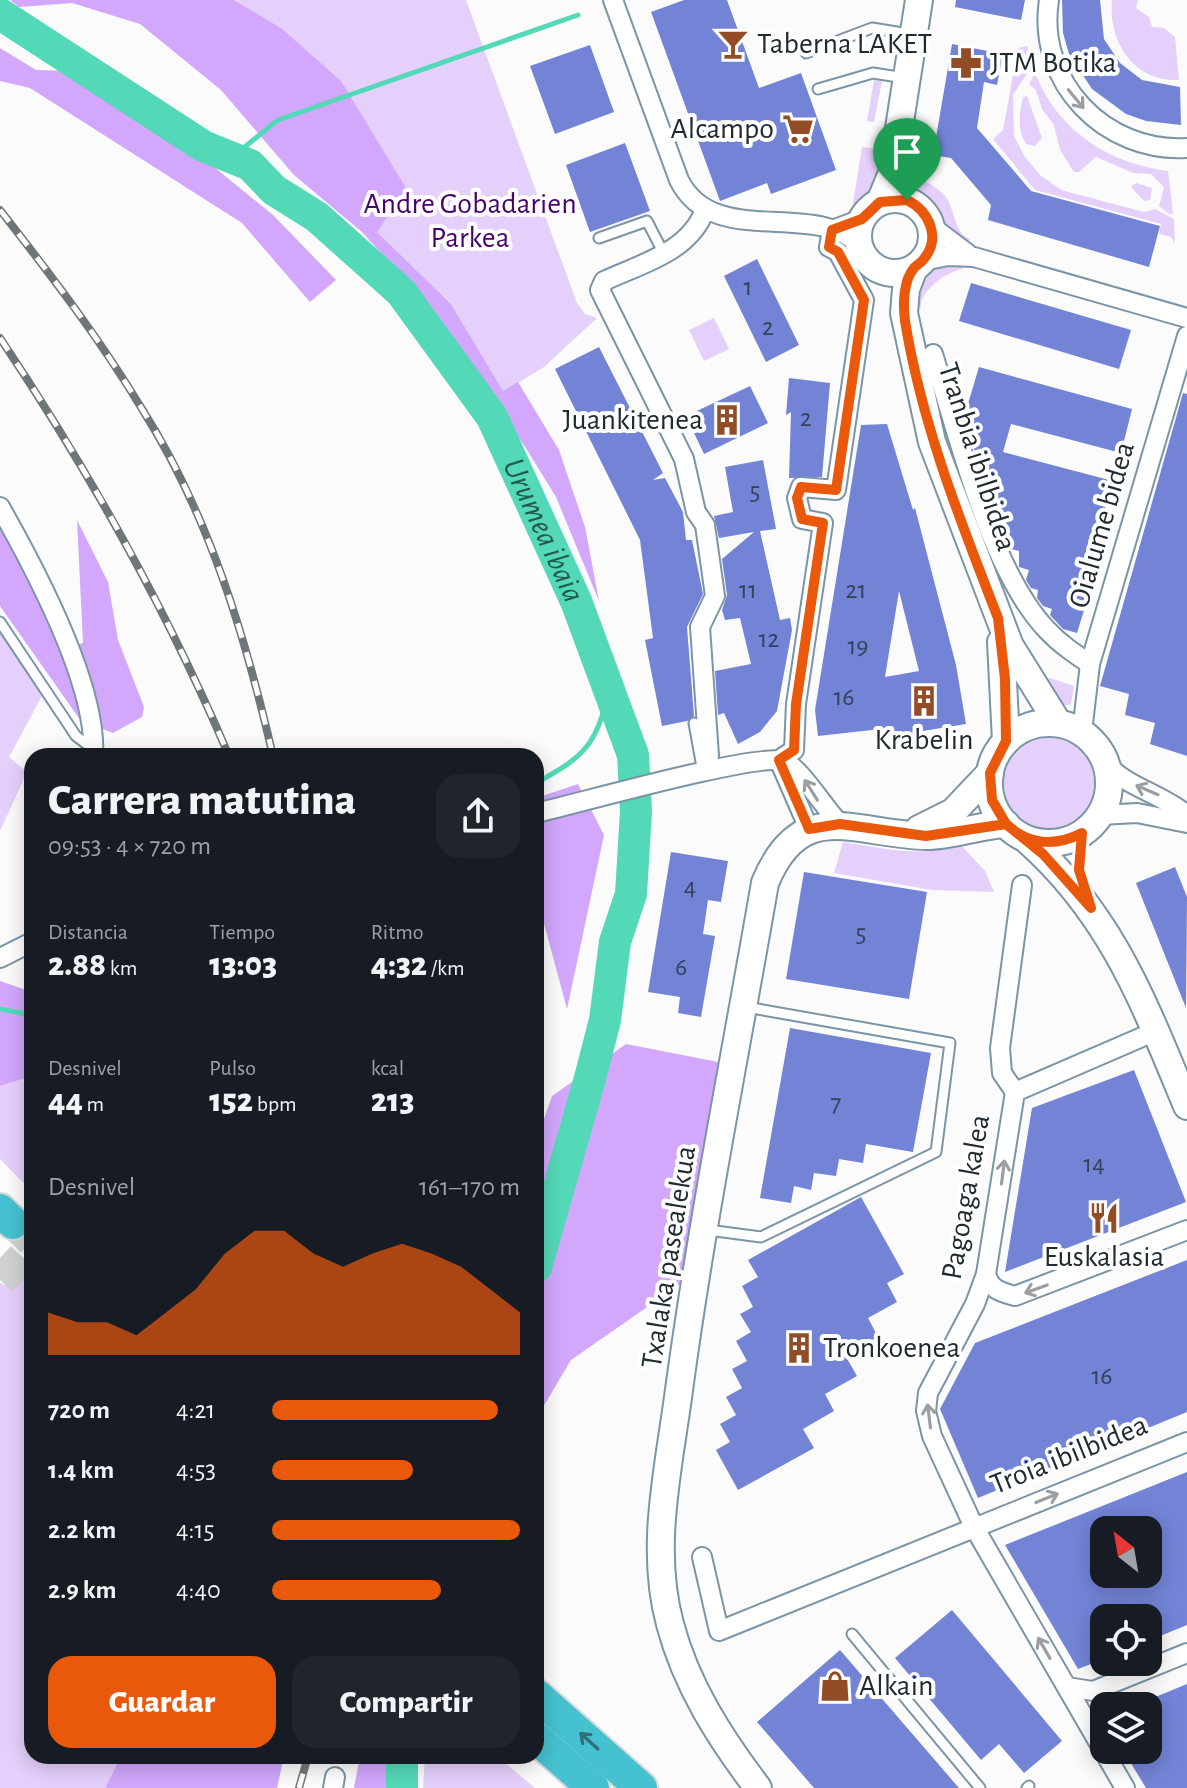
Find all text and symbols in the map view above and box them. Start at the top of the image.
bar icon: Taberna LAKET [716,27,750,61]
place label: Taberna LAKET [757,29,932,59]
pharmacy icon: JTM Botika [949,46,983,80]
place label: JTM Botika [990,48,1117,78]
one-way arrow [1067,88,1084,109]
supermarket icon: Alcampo [781,112,815,146]
place label: Alcampo [670,114,774,144]
pin [873,118,941,200]
icon: arrive [885,130,929,174]
park label: Andre Gobadarien Parkea [363,189,577,253]
house number: 1 [744,274,752,300]
house number: 2 [762,314,774,340]
street label: Tranbia ibilbidea [932,359,1022,555]
building icon: Juankitenea [710,403,744,437]
place label: Juankitenea [563,405,703,435]
house number: 2 [800,405,812,431]
street label: Oialume bidea [1064,439,1140,611]
water label: Urumea ibaia [497,454,590,607]
house number: 5 [750,478,760,504]
house number: 11 [739,577,757,603]
house number: 21 [846,577,866,603]
house number: 12 [759,626,780,652]
house number: 19 [847,633,869,659]
house number: 16 [833,684,855,710]
building icon: Krabelin [907,684,941,718]
place label: Krabelin [875,725,973,755]
button: share [436,774,520,858]
text: Carrera matutina [48,779,356,823]
one-way arrow [803,779,819,802]
one-way arrow [1135,781,1160,796]
text: 09:53 · 4 × 720 m [48,833,211,859]
house number: 4 [684,874,696,900]
house number: 5 [856,920,866,946]
text: Distancia [48,921,128,943]
text: Tiempo [209,921,275,943]
text: Ritmo [371,921,424,943]
text: 2.88 [48,948,106,982]
text: 13:03 [209,948,277,982]
text: 4:32 [371,948,427,982]
house number: 6 [675,954,687,980]
text: km [106,957,137,979]
text: /km [427,957,465,979]
text: Desnivel [48,1057,122,1079]
text: Pulso [209,1057,256,1079]
text: kcal [371,1057,404,1079]
text: 44 [48,1084,83,1118]
text: 152 [209,1084,253,1118]
text: 213 [371,1084,414,1118]
house number: 7 [831,1090,842,1116]
text: m [83,1093,104,1115]
text: bpm [253,1093,297,1115]
street label: Pagoaga kalea [937,1112,995,1282]
street label: Txalaka pasealekua [637,1144,701,1370]
house number: 14 [1083,1151,1105,1177]
one-way arrow [996,1160,1011,1185]
text: Desnivel [48,1174,135,1200]
text: 161–170 m [419,1174,520,1200]
restaurant icon: Euskalasia [1087,1201,1121,1235]
place label: Euskalasia [1044,1242,1164,1272]
one-way arrow [1024,1283,1049,1297]
building icon: Tronkoenea [782,1331,816,1365]
place label: Tronkoenea [823,1333,960,1363]
house number: 16 [1091,1363,1113,1389]
text: 720 m [48,1397,110,1423]
text: 4:21 [176,1397,215,1423]
one-way arrow [921,1404,936,1430]
street label: Troia ibilbidea [986,1410,1152,1500]
text: 1.4 km [48,1457,114,1483]
text: 4:53 [176,1457,216,1483]
one-way arrow [1034,1490,1059,1504]
north arrow [1090,1516,1162,1588]
map controls [1090,1516,1162,1764]
text: 2.2 km [48,1517,116,1543]
text: 4:15 [176,1517,214,1543]
text: 2.9 km [48,1577,117,1603]
text: 4:40 [176,1577,221,1603]
button: locate [1090,1604,1162,1676]
one-way arrow [1036,1637,1052,1660]
button: Guardar [48,1656,276,1748]
button: Compartir [292,1656,520,1748]
shop icon: Alkain [818,1669,852,1703]
place label: Alkain [859,1671,933,1701]
button: layers [1090,1692,1162,1764]
one-way arrow [579,1733,599,1751]

